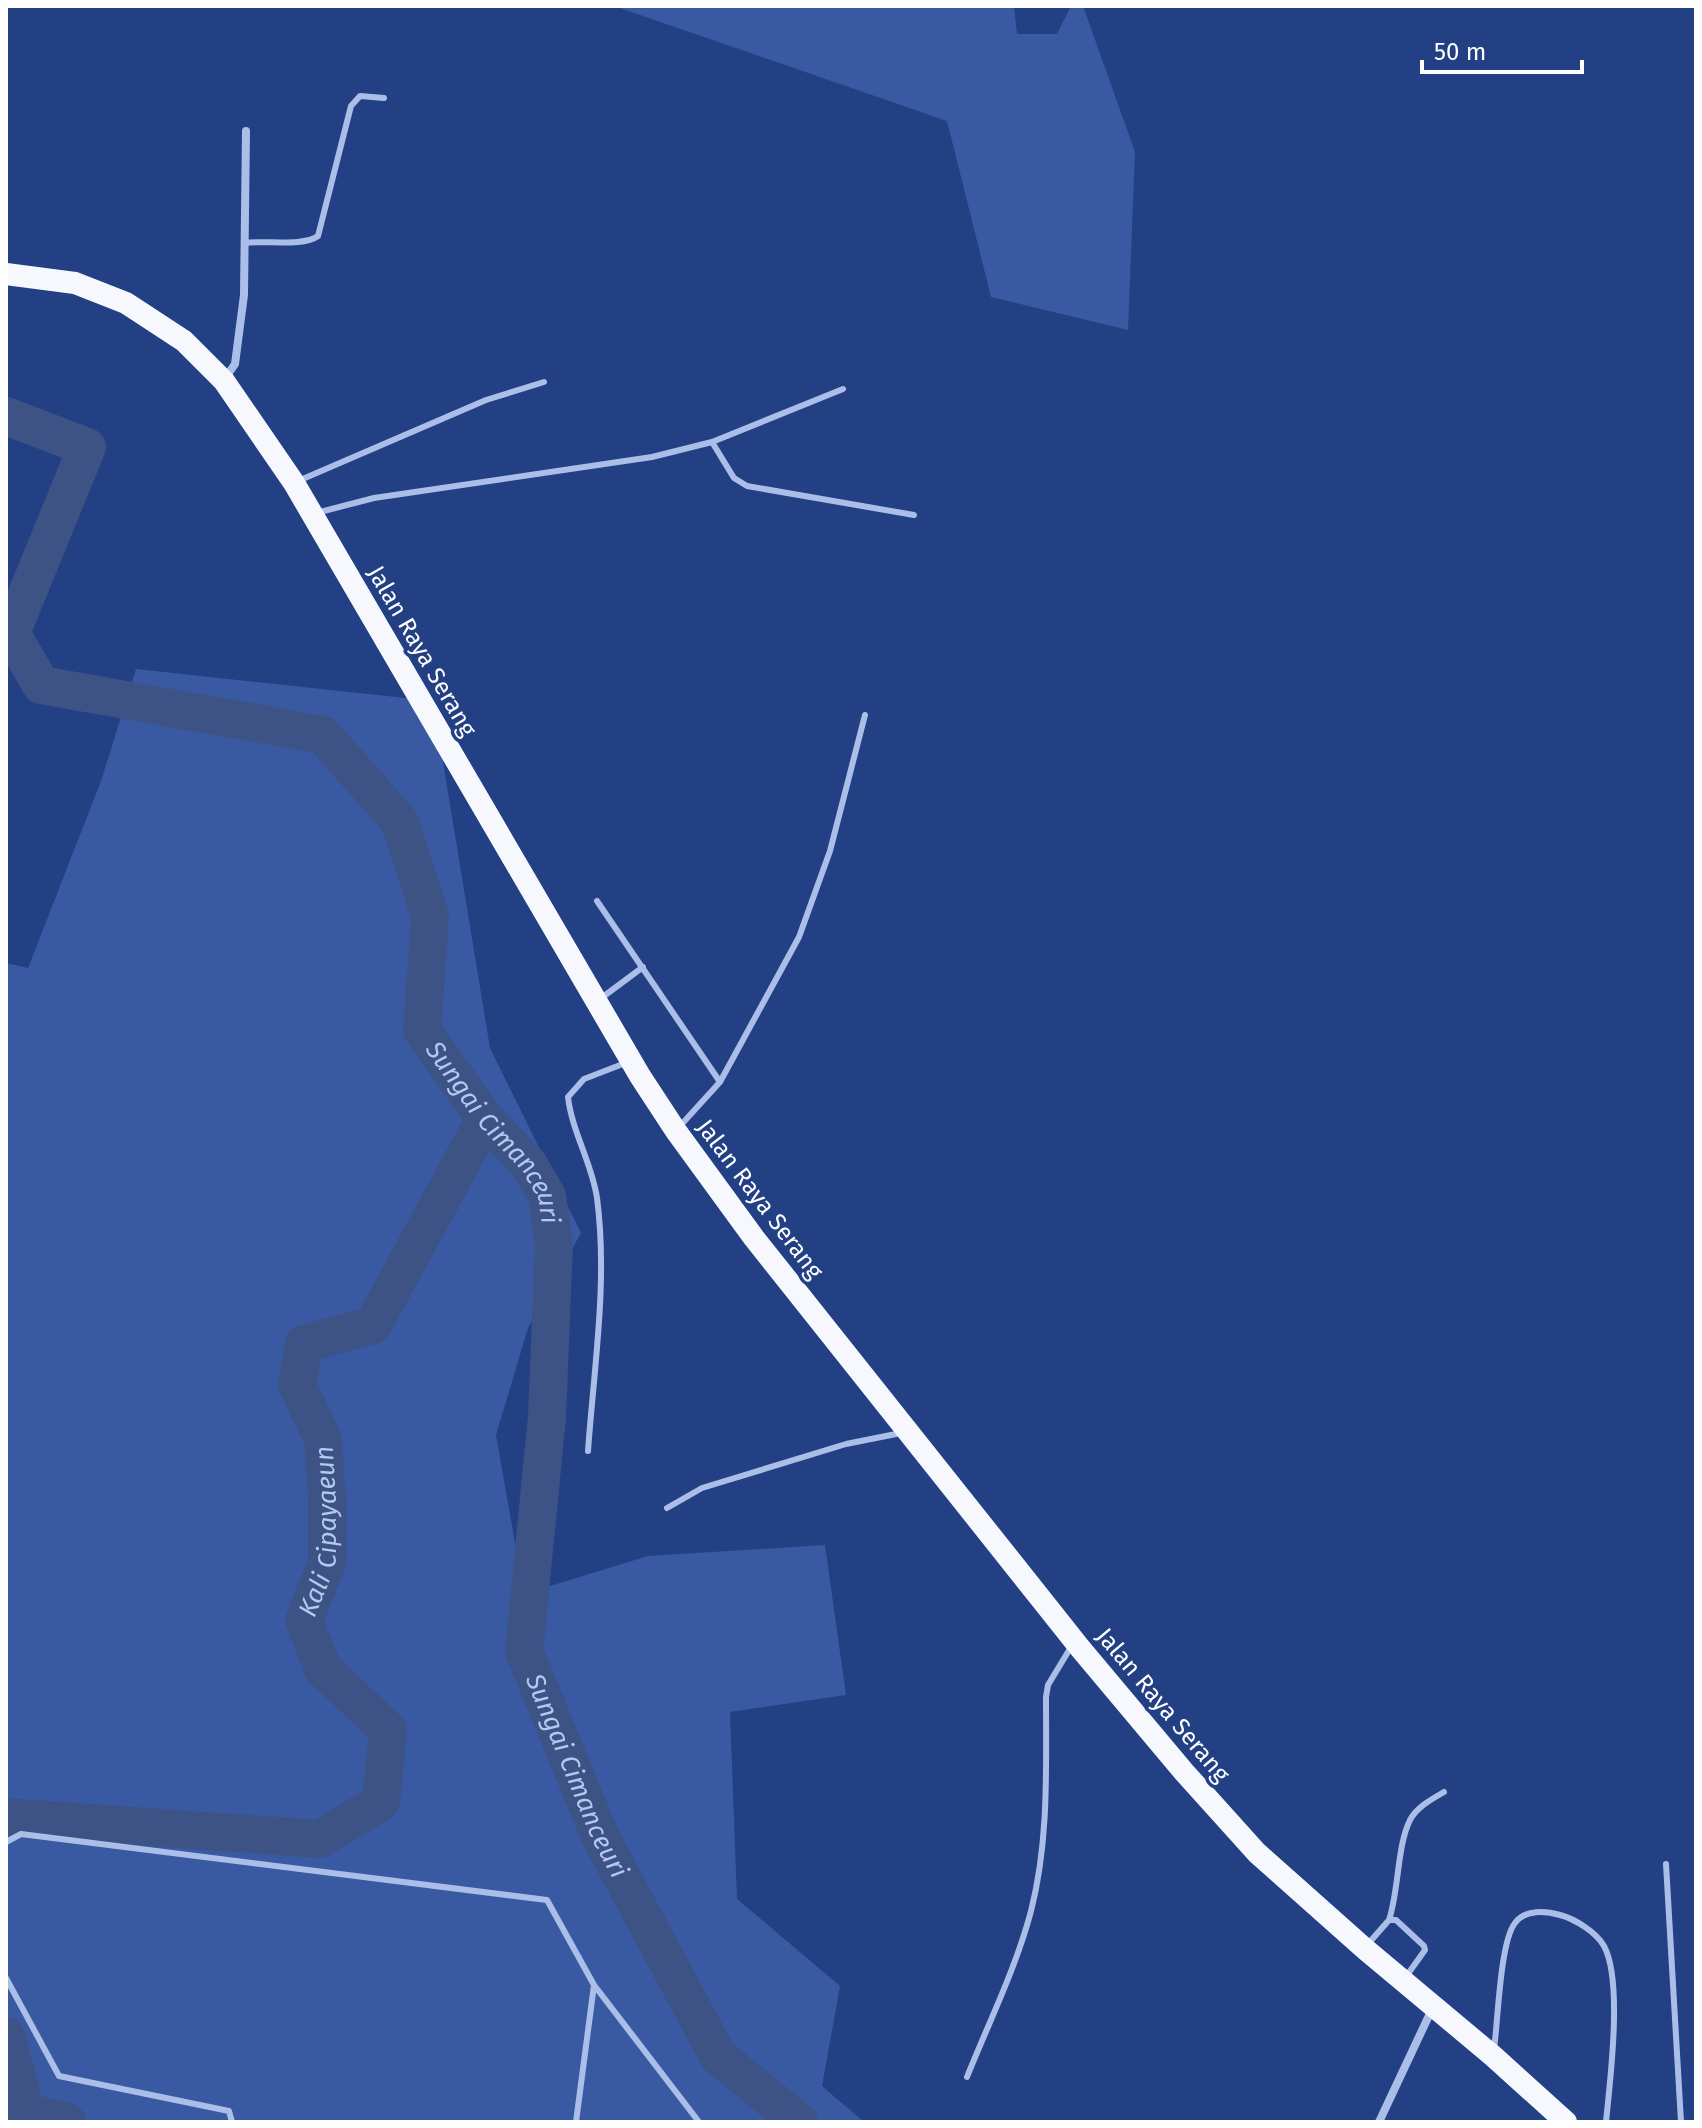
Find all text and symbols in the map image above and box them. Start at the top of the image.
scale bar [1422,24,1582,74]
text: 50 m [1434,38,1486,66]
street label: Jalan Raya Serang [362,561,483,742]
water label: Sungai Cimanceuri [419,1034,566,1226]
street label: Jalan Raya Serang [691,1114,829,1285]
water label: Kali Cipayaeun [292,1445,343,1621]
street label: Jalan Raya Serang [1090,1622,1236,1788]
water label: Sungai Cimanceuri [519,1668,635,1883]

